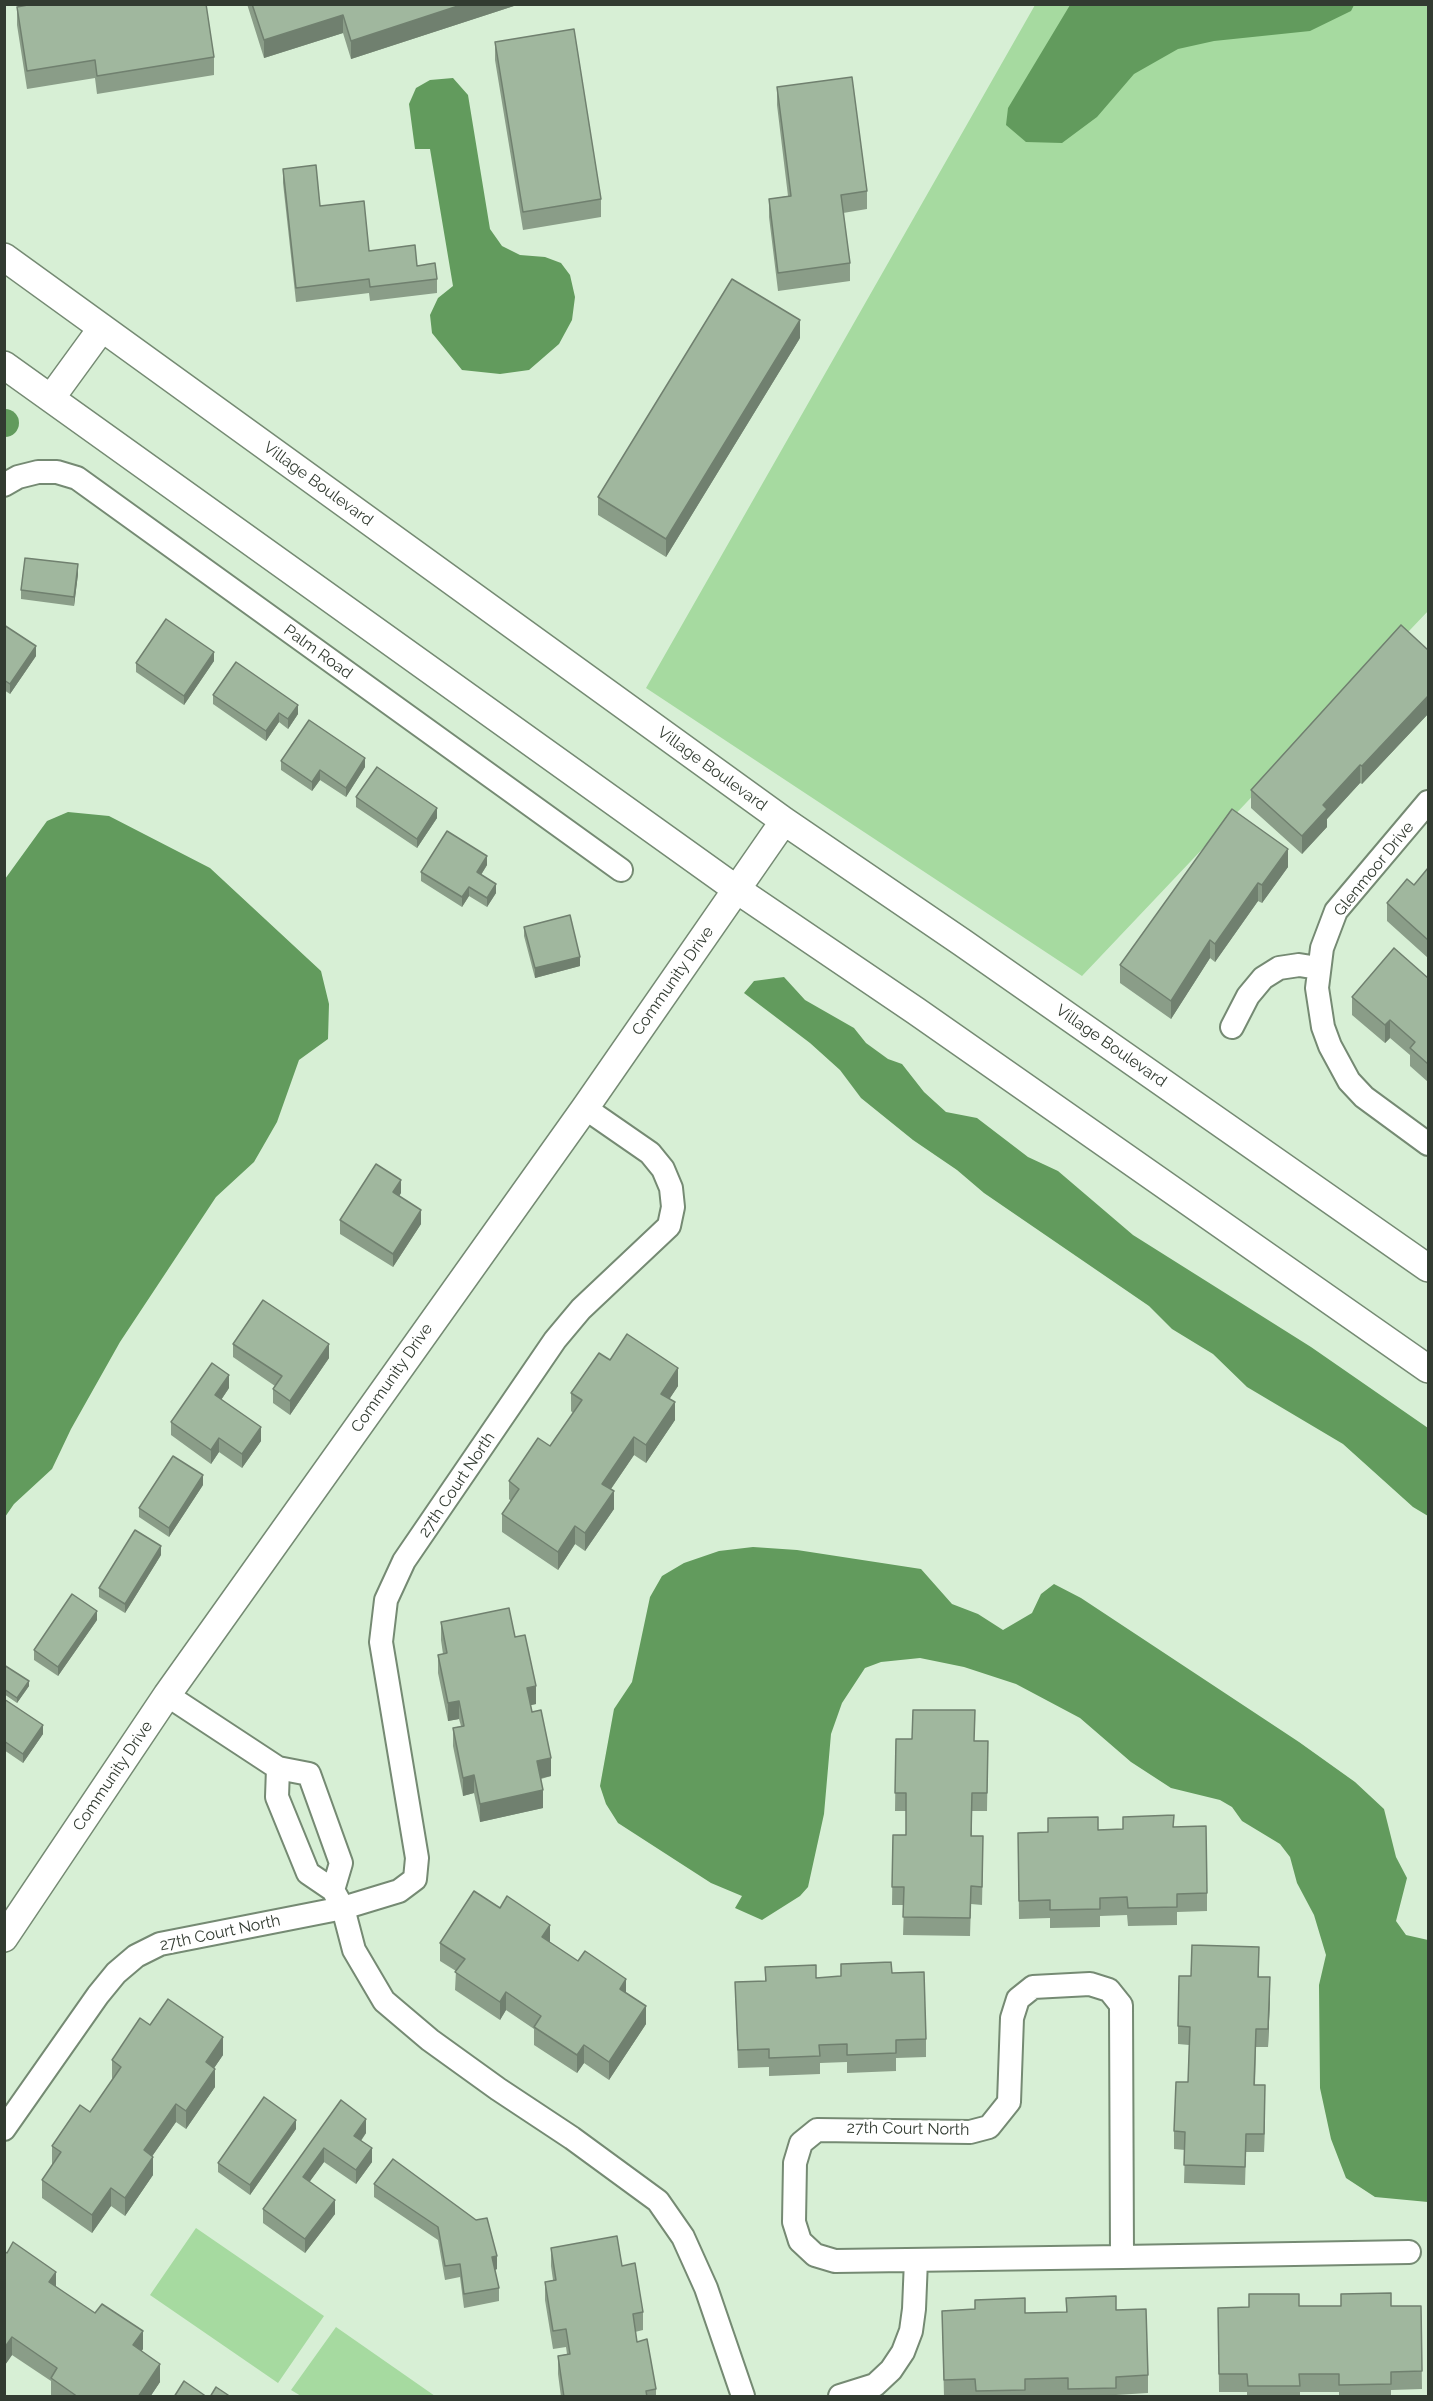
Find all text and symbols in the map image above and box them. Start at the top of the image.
street label: Village Boulevard [259,438,377,530]
street label: Palm Road [280,621,356,683]
street label: Village Boulevard [653,723,771,815]
street label: Glenmoor Drive [1330,818,1418,920]
street label: Community Drive [628,923,718,1039]
street label: Village Boulevard [1052,1001,1170,1091]
street label: Community Drive [347,1320,437,1436]
street label: 27th Court North [415,1429,499,1541]
street label: Community Drive [69,1717,157,1835]
street label: 27th Court North [158,1911,282,1955]
street label: 27th Court North [846,2118,970,2140]

